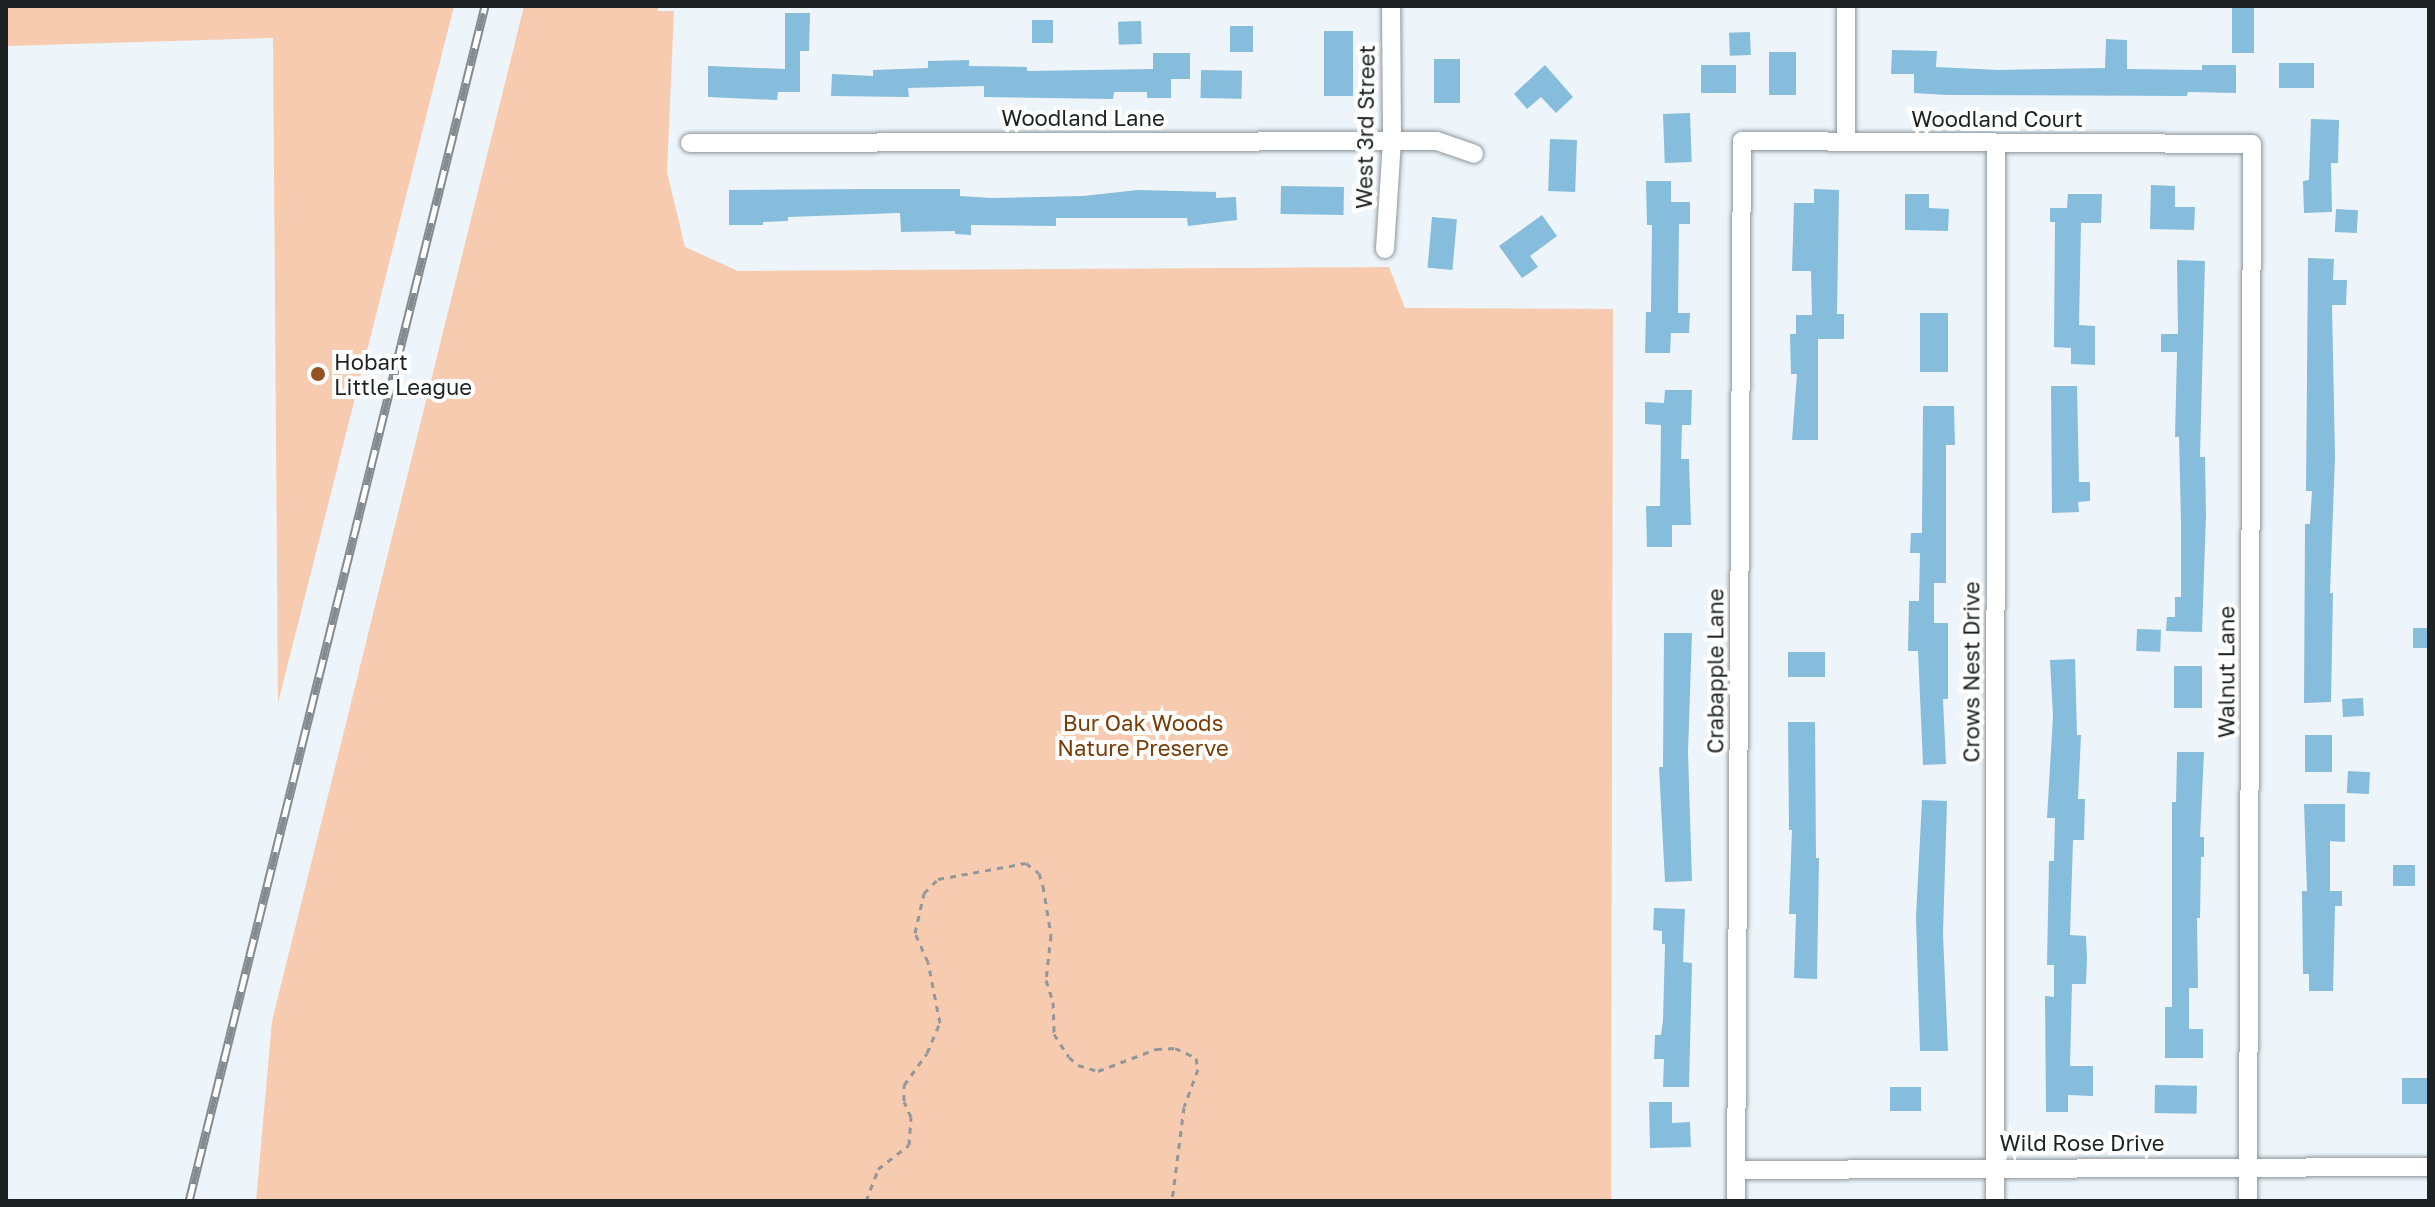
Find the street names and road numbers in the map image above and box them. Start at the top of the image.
street label: West 3rd Street [1350,45,1380,209]
street label: Woodland Lane [1001,105,1165,131]
street label: Woodland Court [1911,106,2083,132]
street label: Crows Nest Drive [1958,581,1984,763]
street label: Crabapple Lane [1702,588,1728,754]
street label: Walnut Lane [2213,606,2239,738]
street label: Wild Rose Drive [1999,1130,2165,1156]

